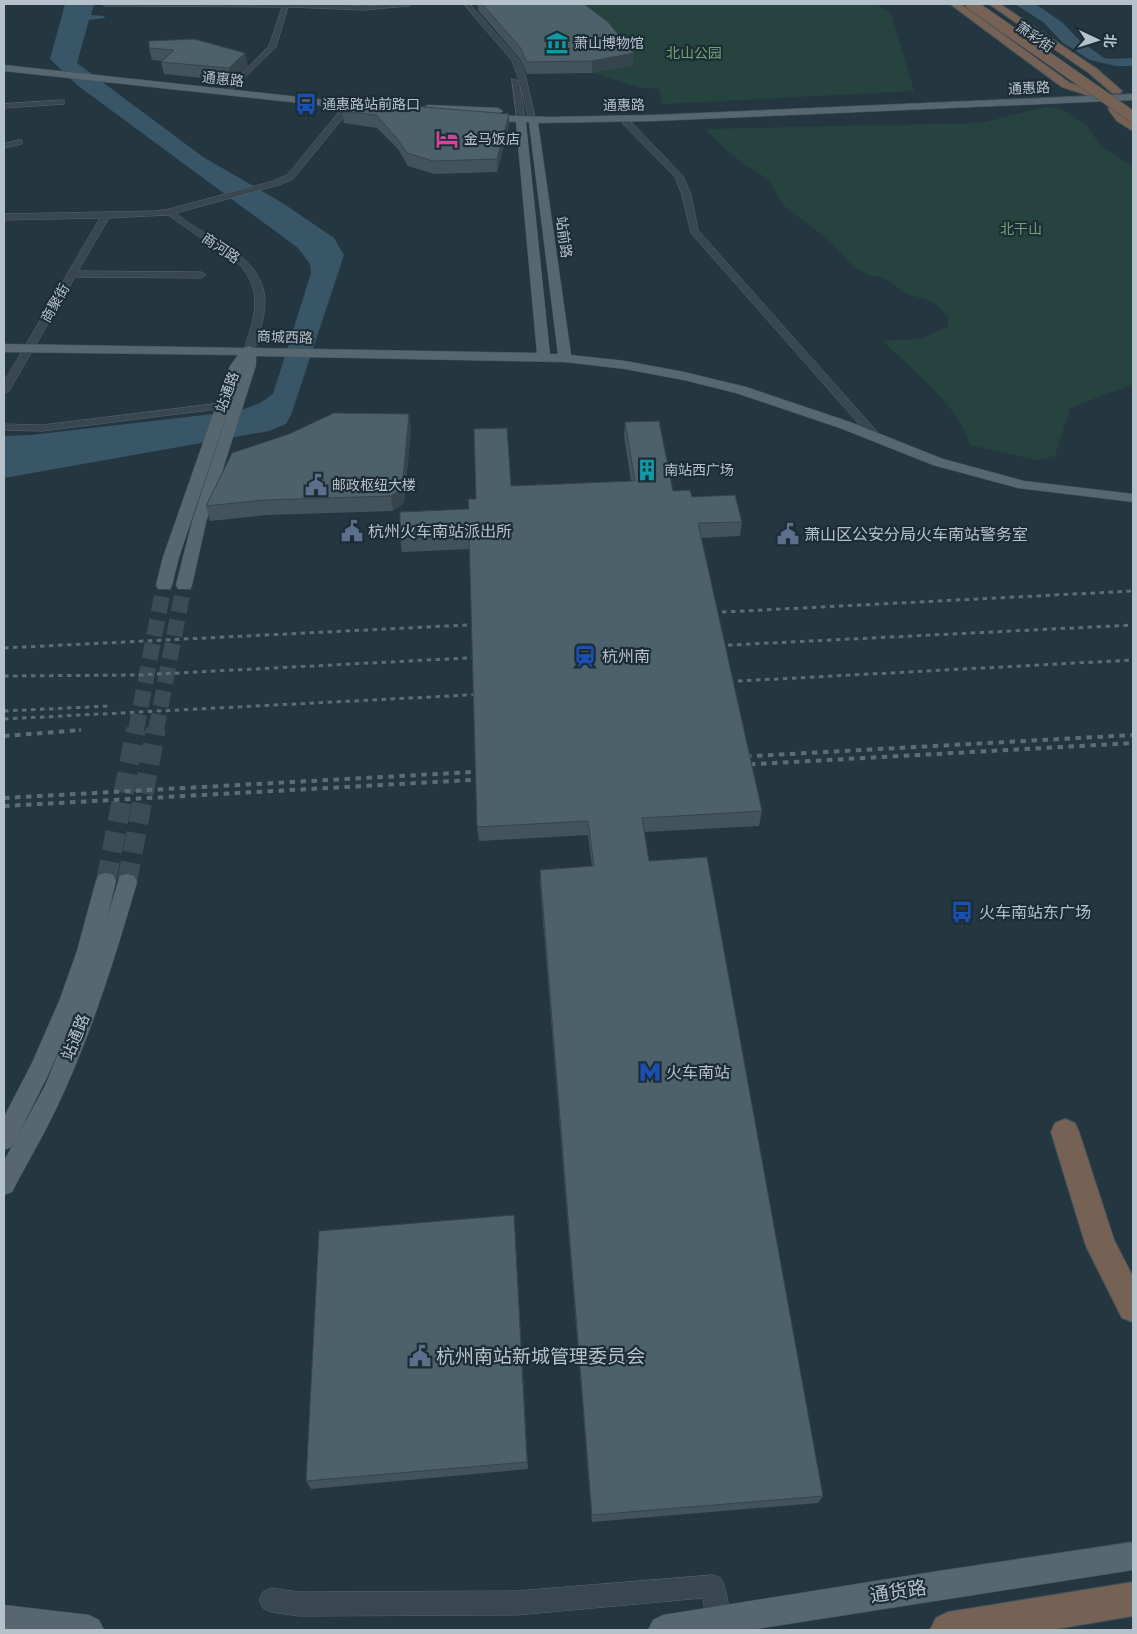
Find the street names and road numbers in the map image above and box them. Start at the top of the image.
street label: 萧彩街 [1013,18,1057,56]
street label: 通惠路 [201,69,245,90]
street label: 通惠路 [1008,79,1050,98]
street label: 通惠路 [603,97,645,114]
street label: 站前路 [552,215,575,259]
street label: 商河路 [199,230,243,267]
street label: 商聚街 [38,281,73,326]
street label: 商城西路 [257,328,313,347]
street label: 站通路 [212,370,243,415]
street label: 站通路 [58,1011,93,1063]
street label: 通货路 [868,1577,928,1607]

